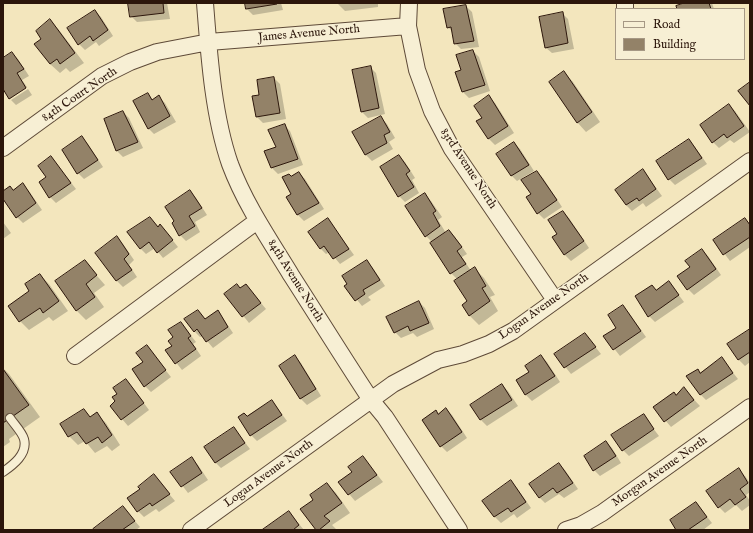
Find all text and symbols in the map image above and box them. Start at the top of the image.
legend [615,8,745,60]
text: Road [653,17,680,32]
street label: James Avenue North [258,22,360,46]
text: Building [653,37,696,52]
street label: 84th Court North [40,65,120,125]
street label: 83rd Avenue North [437,126,499,212]
street label: 84th Avenue North [264,237,326,325]
street label: Logan Avenue North [496,271,592,343]
street label: Morgan Avenue North [609,434,711,510]
street label: Logan Avenue North [222,437,316,511]

